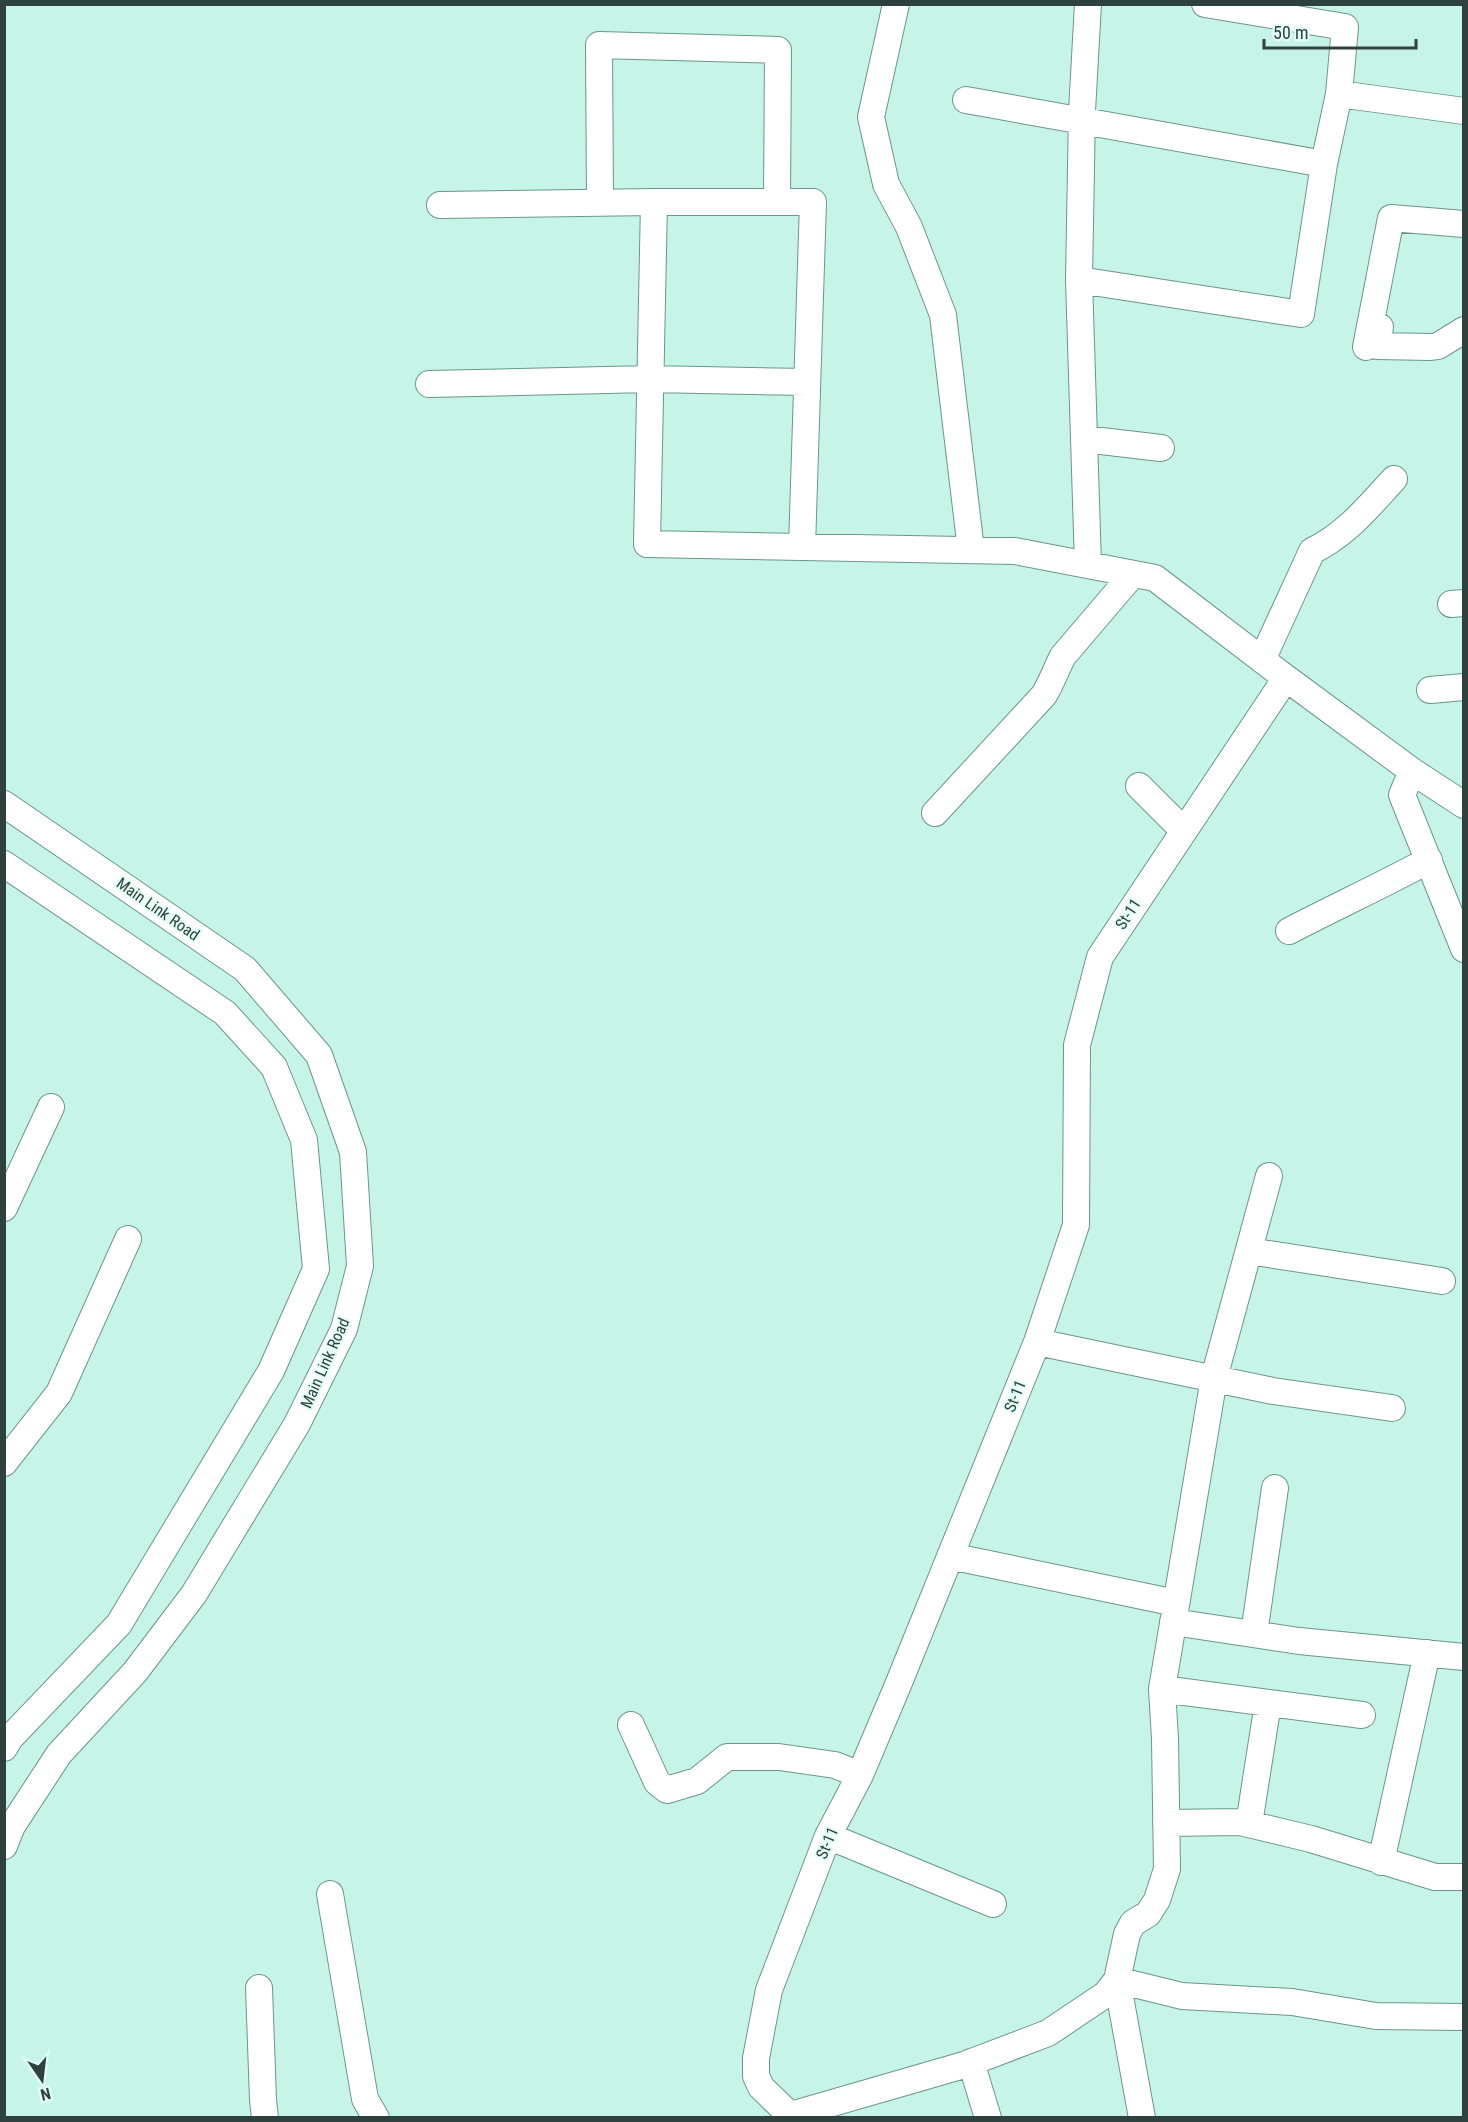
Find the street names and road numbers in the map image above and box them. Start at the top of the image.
street label: Main Link Road [113,873,203,945]
street label: St-11 [1111,895,1145,933]
street label: Main Link Road [297,1315,353,1411]
street label: St-11 [1000,1377,1030,1415]
street label: St-11 [812,1824,842,1862]

